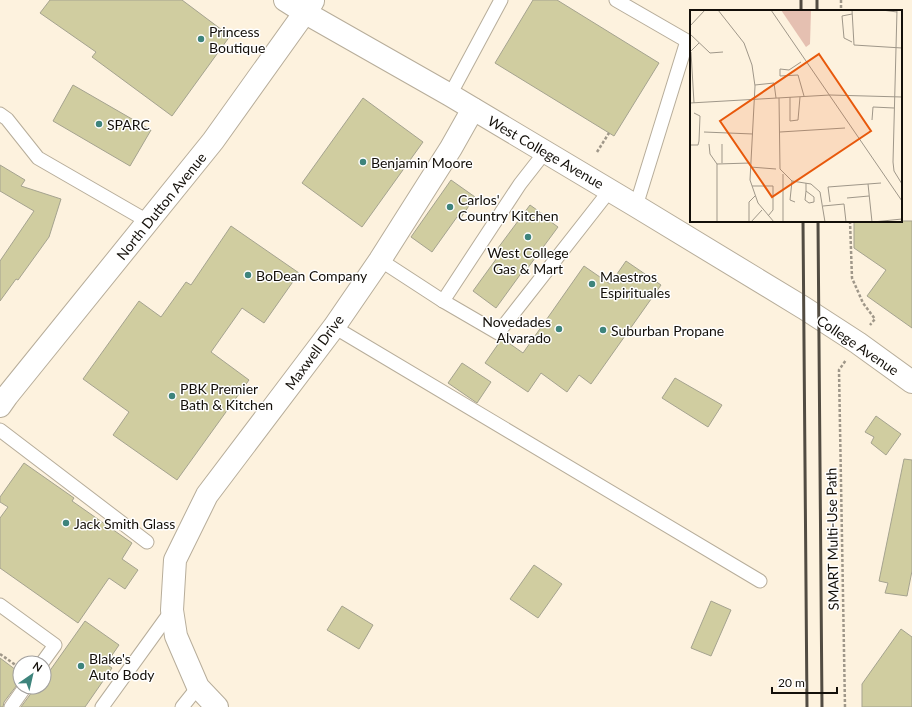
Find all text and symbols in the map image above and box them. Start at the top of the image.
inset map [690,10,902,222]
place label: Princess Boutique [209,23,265,56]
marker: Princess Boutique [196,34,206,44]
street label: West College Avenue [485,112,607,192]
place label: SPARC [107,116,150,133]
marker: SPARC [94,119,104,129]
street label: North Dutton Avenue [113,149,209,263]
place label: Benjamin Moore [371,154,473,171]
marker: Benjamin Moore [358,157,368,167]
place label: Carlos' Country Kitchen [458,191,559,224]
marker: Carlos' Country Kitchen [445,202,455,212]
marker: West College Gas & Mart [523,232,533,242]
place label: West College Gas & Mart [487,244,569,277]
place label: BoDean Company [256,267,368,284]
place label: Maestros Espirituales [600,268,670,301]
marker: BoDean Company [243,270,253,280]
marker: Maestros Espirituales [587,279,597,289]
street label: Maxwell Drive [281,311,347,393]
street label: College Avenue [814,311,902,379]
place label: Novedades Alvarado [482,313,551,346]
place label: Suburban Propane [611,322,724,339]
marker: Novedades Alvarado [554,324,564,334]
marker: Suburban Propane [598,325,608,335]
place label: PBK Premier Bath & Kitchen [180,380,273,413]
marker: PBK Premier Bath & Kitchen [167,391,177,401]
street label: SMART Multi-Use Path [822,468,842,610]
place label: Jack Smith Glass [74,515,175,532]
marker: Jack Smith Glass [61,518,71,528]
place label: Blake's Auto Body [89,650,155,683]
north arrow [12,655,52,695]
text: N [31,659,45,674]
marker: Blake's Auto Body [76,661,86,671]
scale bar [772,669,837,695]
text: 20 m [778,675,805,690]

